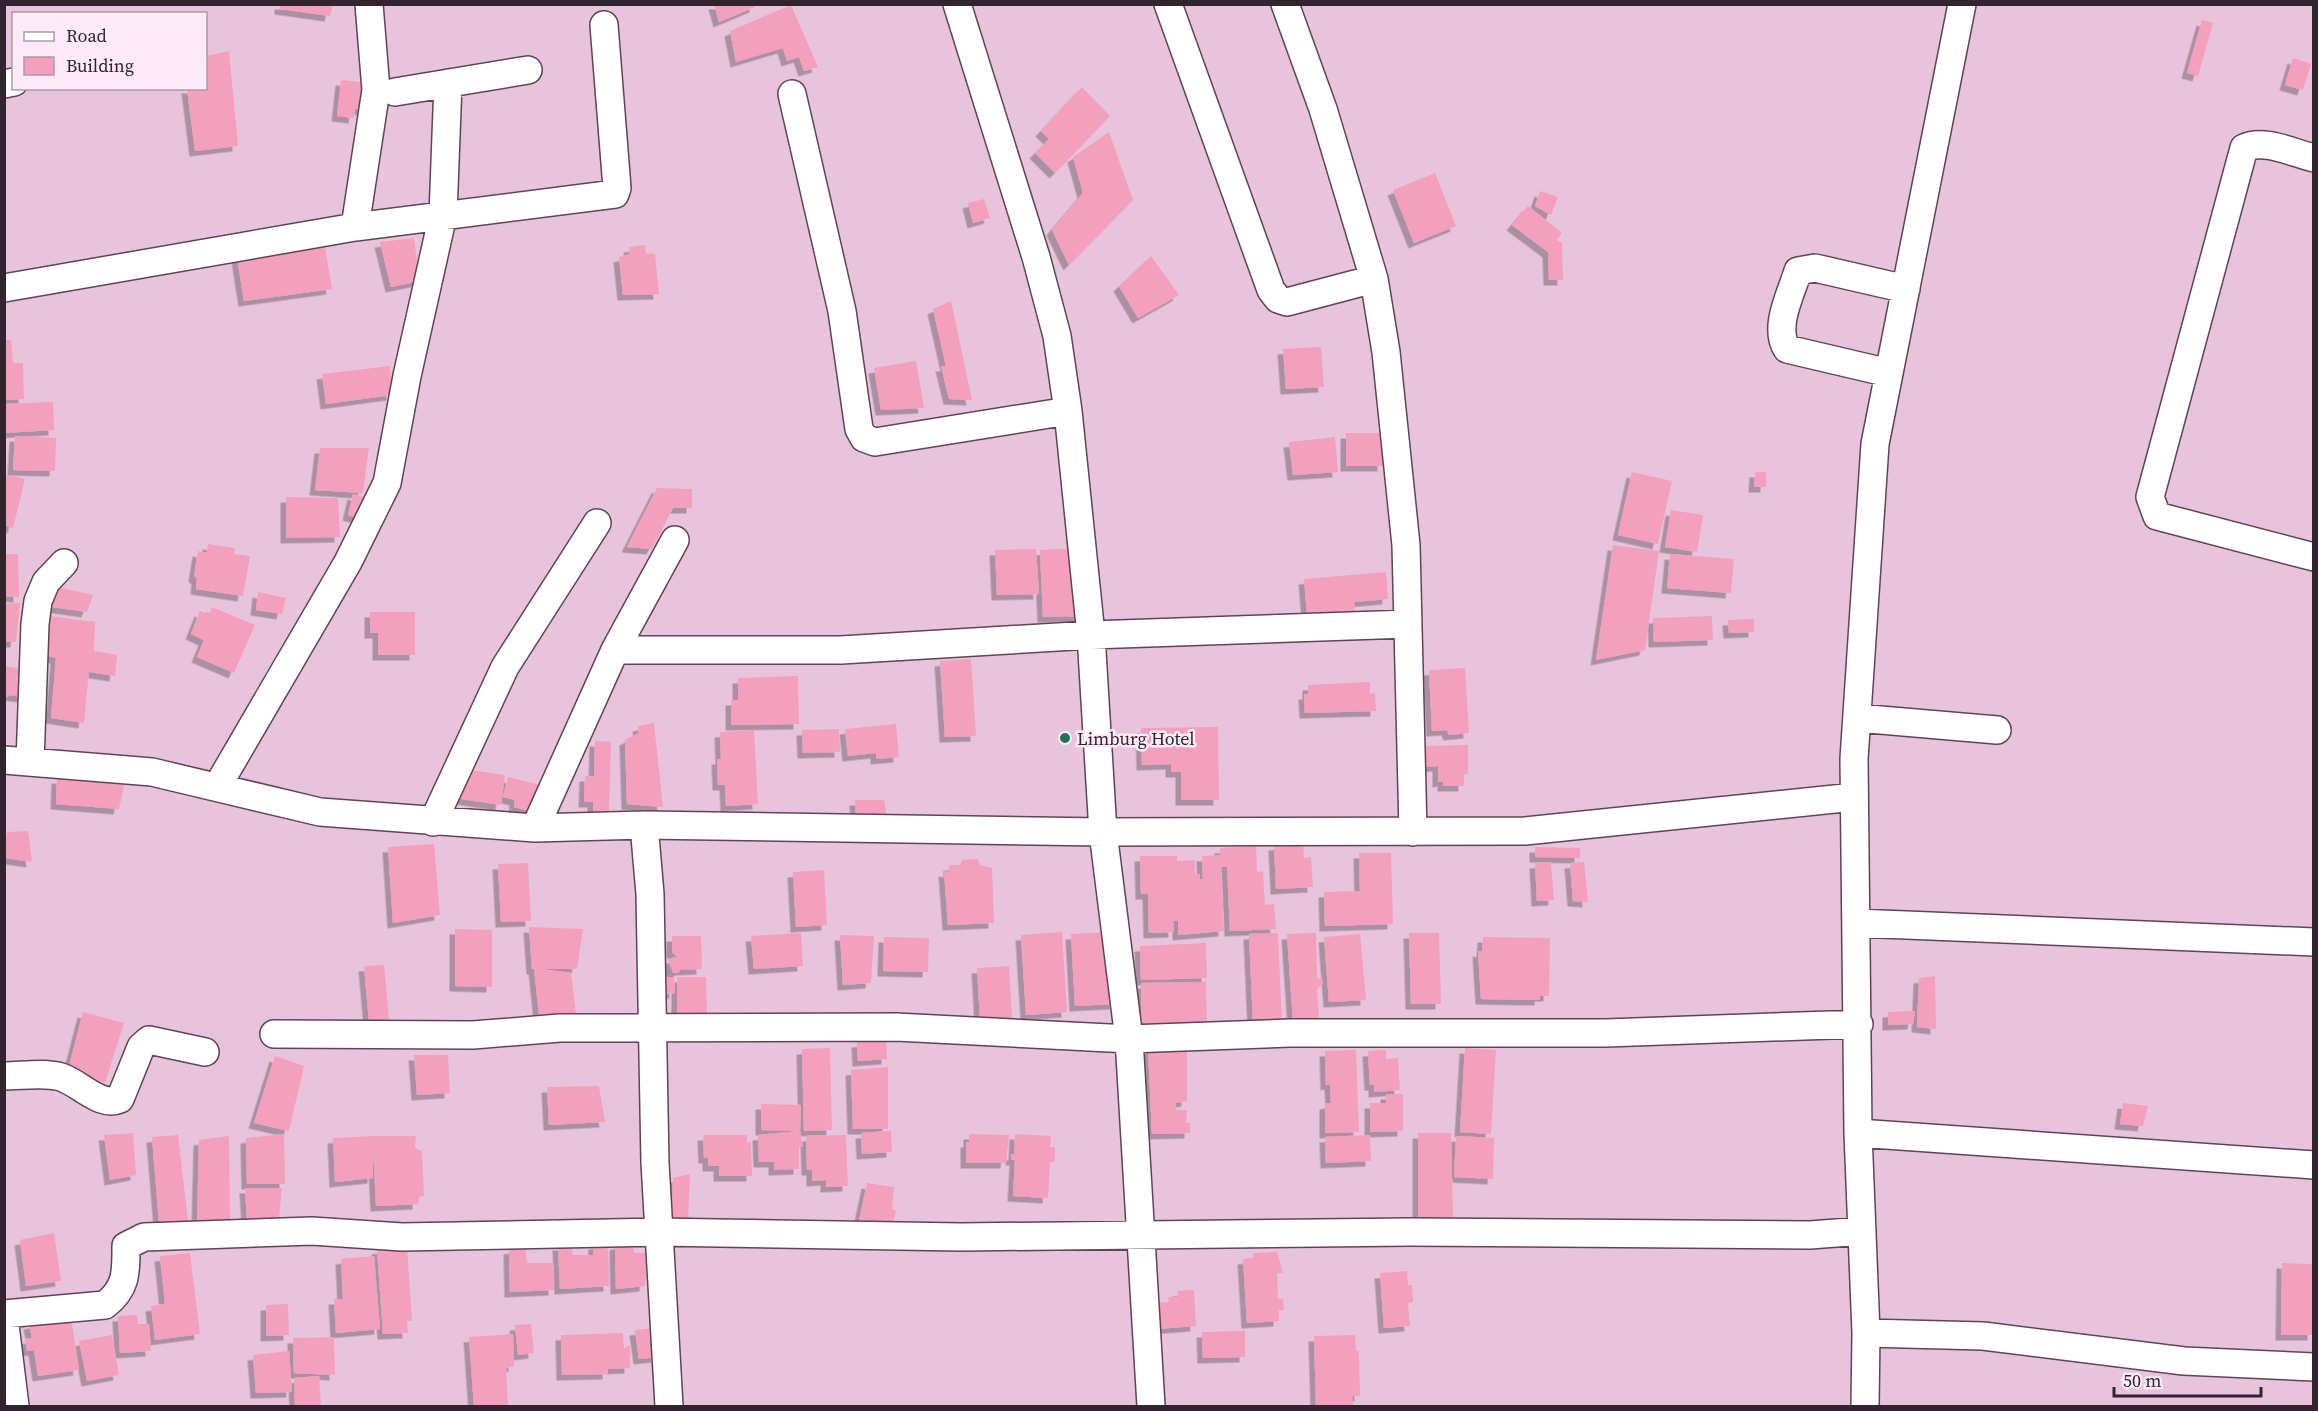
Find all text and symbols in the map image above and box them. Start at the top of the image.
legend [12,12,207,90]
text: Road [66,23,107,48]
text: Building [66,53,134,78]
place label: Limburg Hotel [1077,726,1195,751]
marker: Limburg Hotel [1058,731,1072,745]
scale bar [2114,1360,2261,1398]
text: 50 m [2123,1368,2161,1393]

